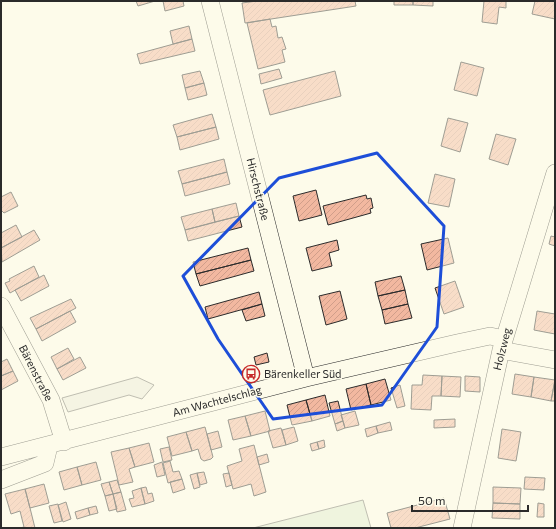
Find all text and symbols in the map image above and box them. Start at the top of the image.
street label: Hirschstraße [244,156,273,222]
street label: Holzweg [490,326,513,372]
street label: Bärenstraße [17,343,56,403]
bus stop icon: Bärenkeller Süd [241,364,261,384]
place label: Bärenkeller Süd [264,367,341,380]
street label: Am Wachtelschlag [171,382,263,419]
scale bar [412,487,528,513]
text: 50 m [418,493,446,507]

